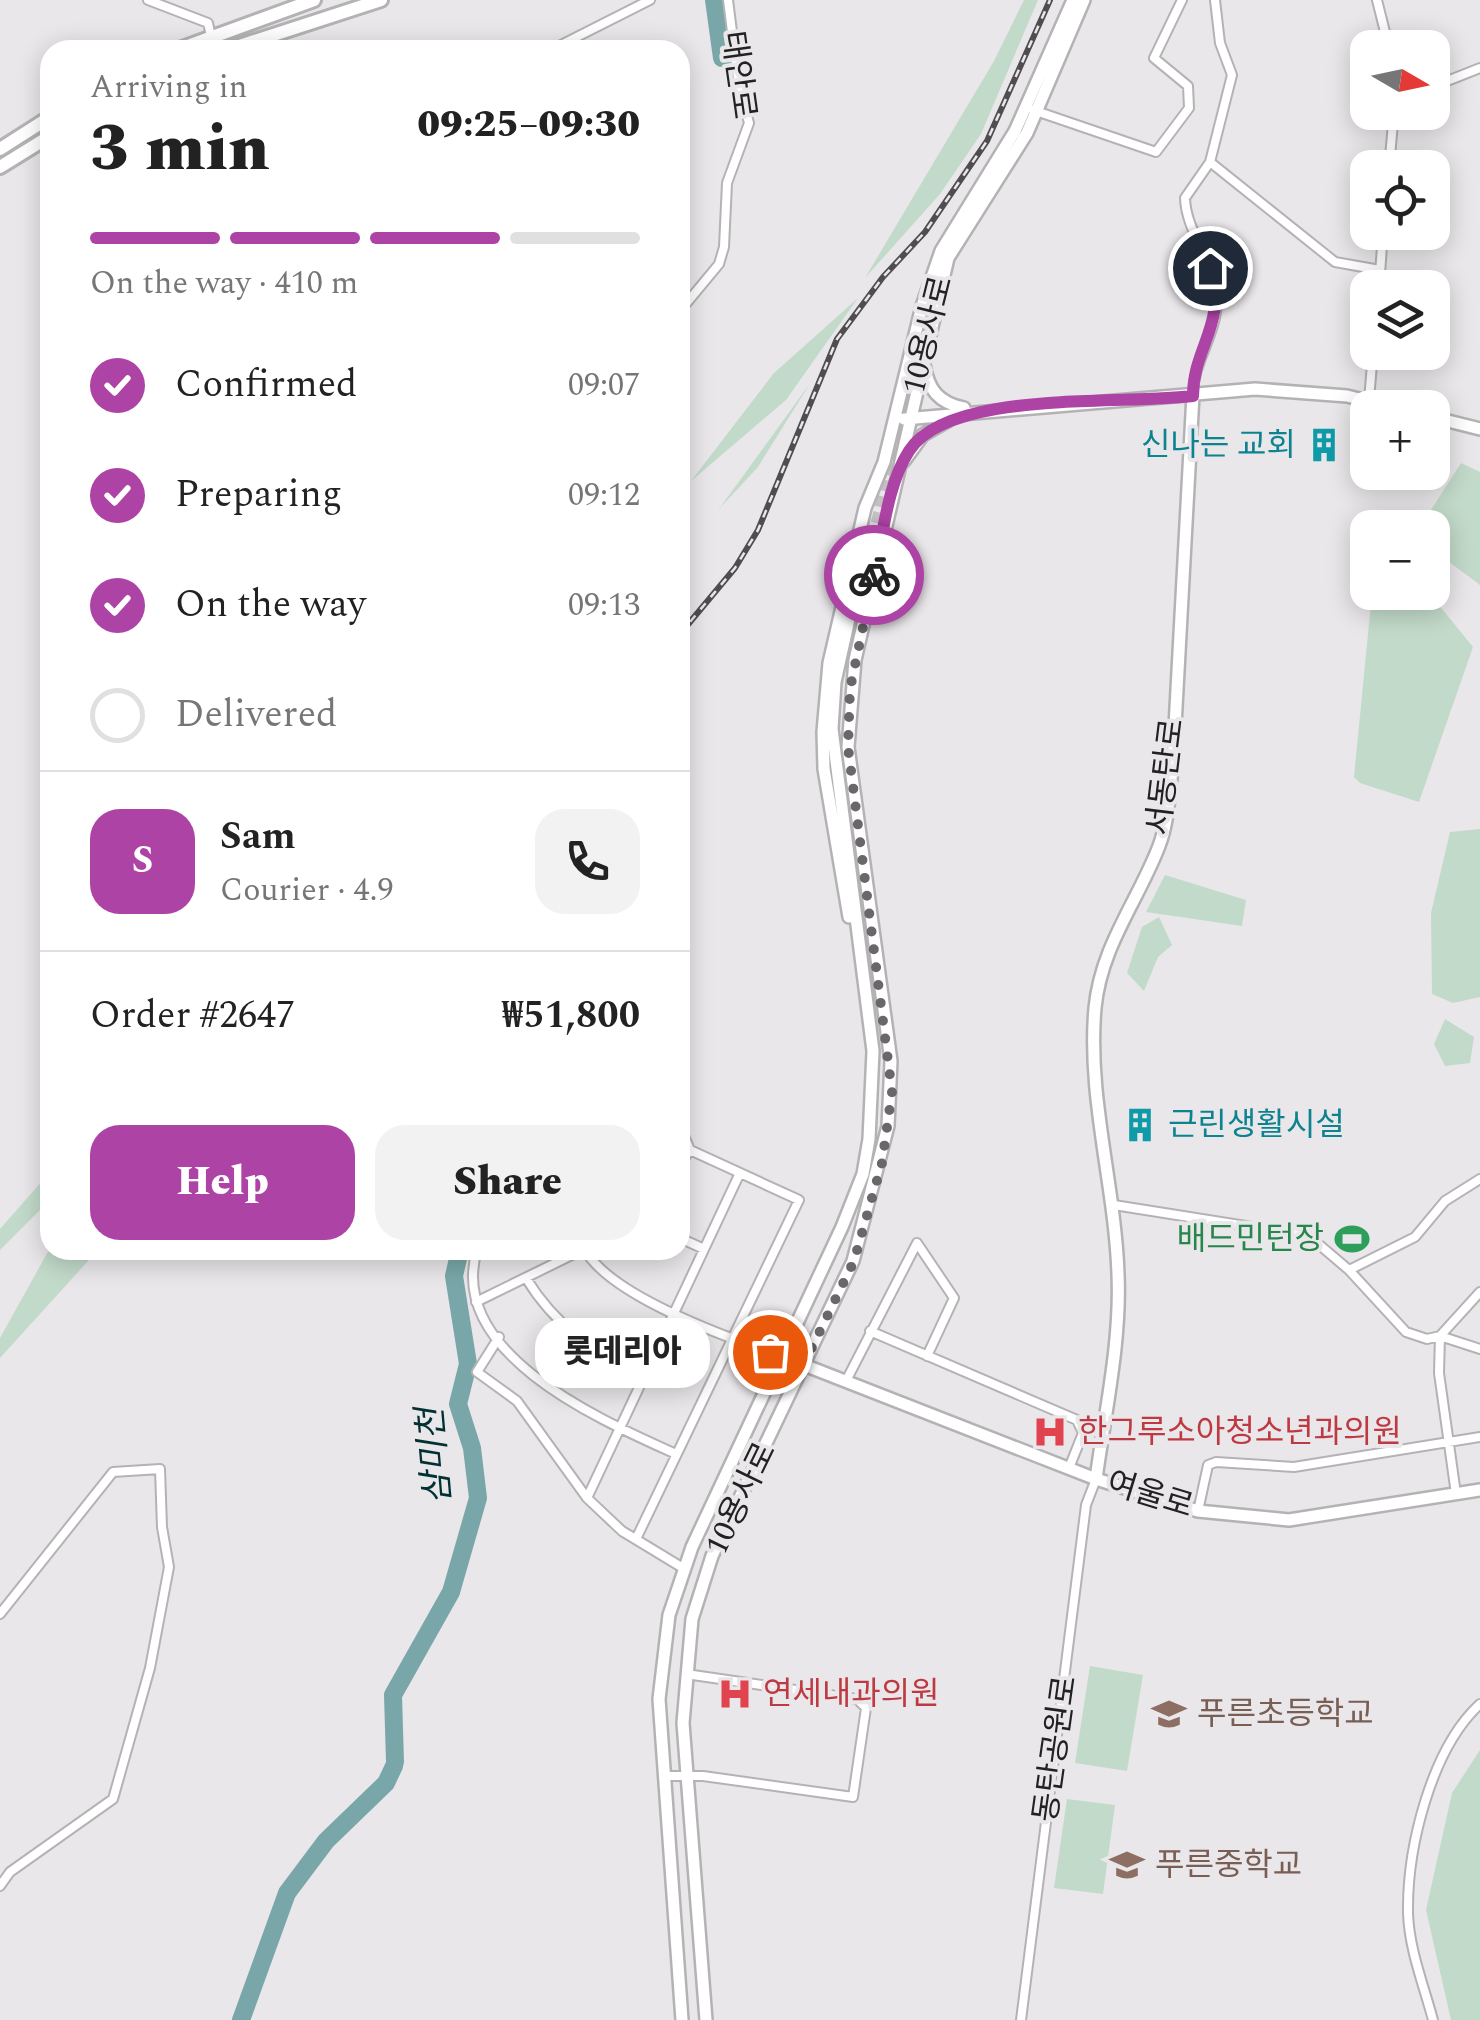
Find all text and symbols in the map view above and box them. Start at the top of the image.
street label: 태안로 [708,28,768,122]
north arrow [1350,30,1450,130]
map controls [1350,30,1450,610]
text: Arriving in [90,63,247,112]
text: 09:25–09:30 [417,96,640,154]
text: 3 min [90,100,270,199]
button: locate [1350,150,1450,250]
pin [1168,226,1253,311]
icon: home [1183,241,1238,296]
text: On the way · 410 m [90,259,358,308]
button: layers [1350,270,1450,370]
street label: 10용사로 [890,271,966,399]
text: Confirmed [175,356,357,414]
icon: check [90,358,145,413]
text: 09:07 [568,361,640,410]
button: + [1350,390,1450,490]
place label: 신나는 교회 [1141,421,1296,470]
building icon: 신나는 교회 [1305,426,1343,464]
text: Preparing [175,466,342,524]
icon: check [90,468,145,523]
text: 09:12 [568,471,640,520]
button: − [1350,510,1450,610]
courier [824,525,924,625]
icon: bike [847,548,902,603]
text: On the way [175,576,366,634]
icon: check [90,578,145,633]
text: 09:13 [568,581,640,630]
text: Delivered [175,686,337,744]
street label: 서동탄로 [1135,716,1197,838]
text: Sam [220,808,296,866]
button: phone [535,809,640,914]
text: S [132,832,153,890]
text: Courier · 4.9 [220,866,393,915]
text: Order #2647 [90,987,295,1045]
text: ₩51,800 [502,987,640,1045]
place label: 근린생활시설 [1168,1101,1345,1150]
building icon: 근린생활시설 [1121,1106,1159,1144]
button: Help [90,1125,355,1240]
button: Share [375,1125,640,1240]
place label: 배드민턴장 [1177,1215,1324,1264]
sports icon: 배드민턴장 [1333,1220,1371,1258]
pin [728,1310,813,1395]
callout: 롯데리아 [535,1317,710,1387]
icon: bag [743,1325,798,1380]
text: 롯데리아 [564,1328,681,1377]
water label: 삼미천 [404,1402,466,1506]
place label: 한그루소아청소년과의원 [1078,1408,1402,1457]
hospital icon: 한그루소아청소년과의원 [1031,1413,1069,1451]
street label: 10용사로 [693,1434,789,1564]
street label: 여울로 [1101,1459,1199,1531]
place label: 연세내과의원 [763,1670,940,1719]
street label: 동탄공원로 [1021,1673,1091,1825]
hospital icon: 연세내과의원 [716,1675,754,1713]
place label: 푸른초등학교 [1197,1690,1374,1739]
school or university icon: 푸른초등학교 [1150,1695,1188,1733]
place label: 푸른중학교 [1155,1841,1302,1890]
school or university icon: 푸른중학교 [1108,1846,1146,1884]

